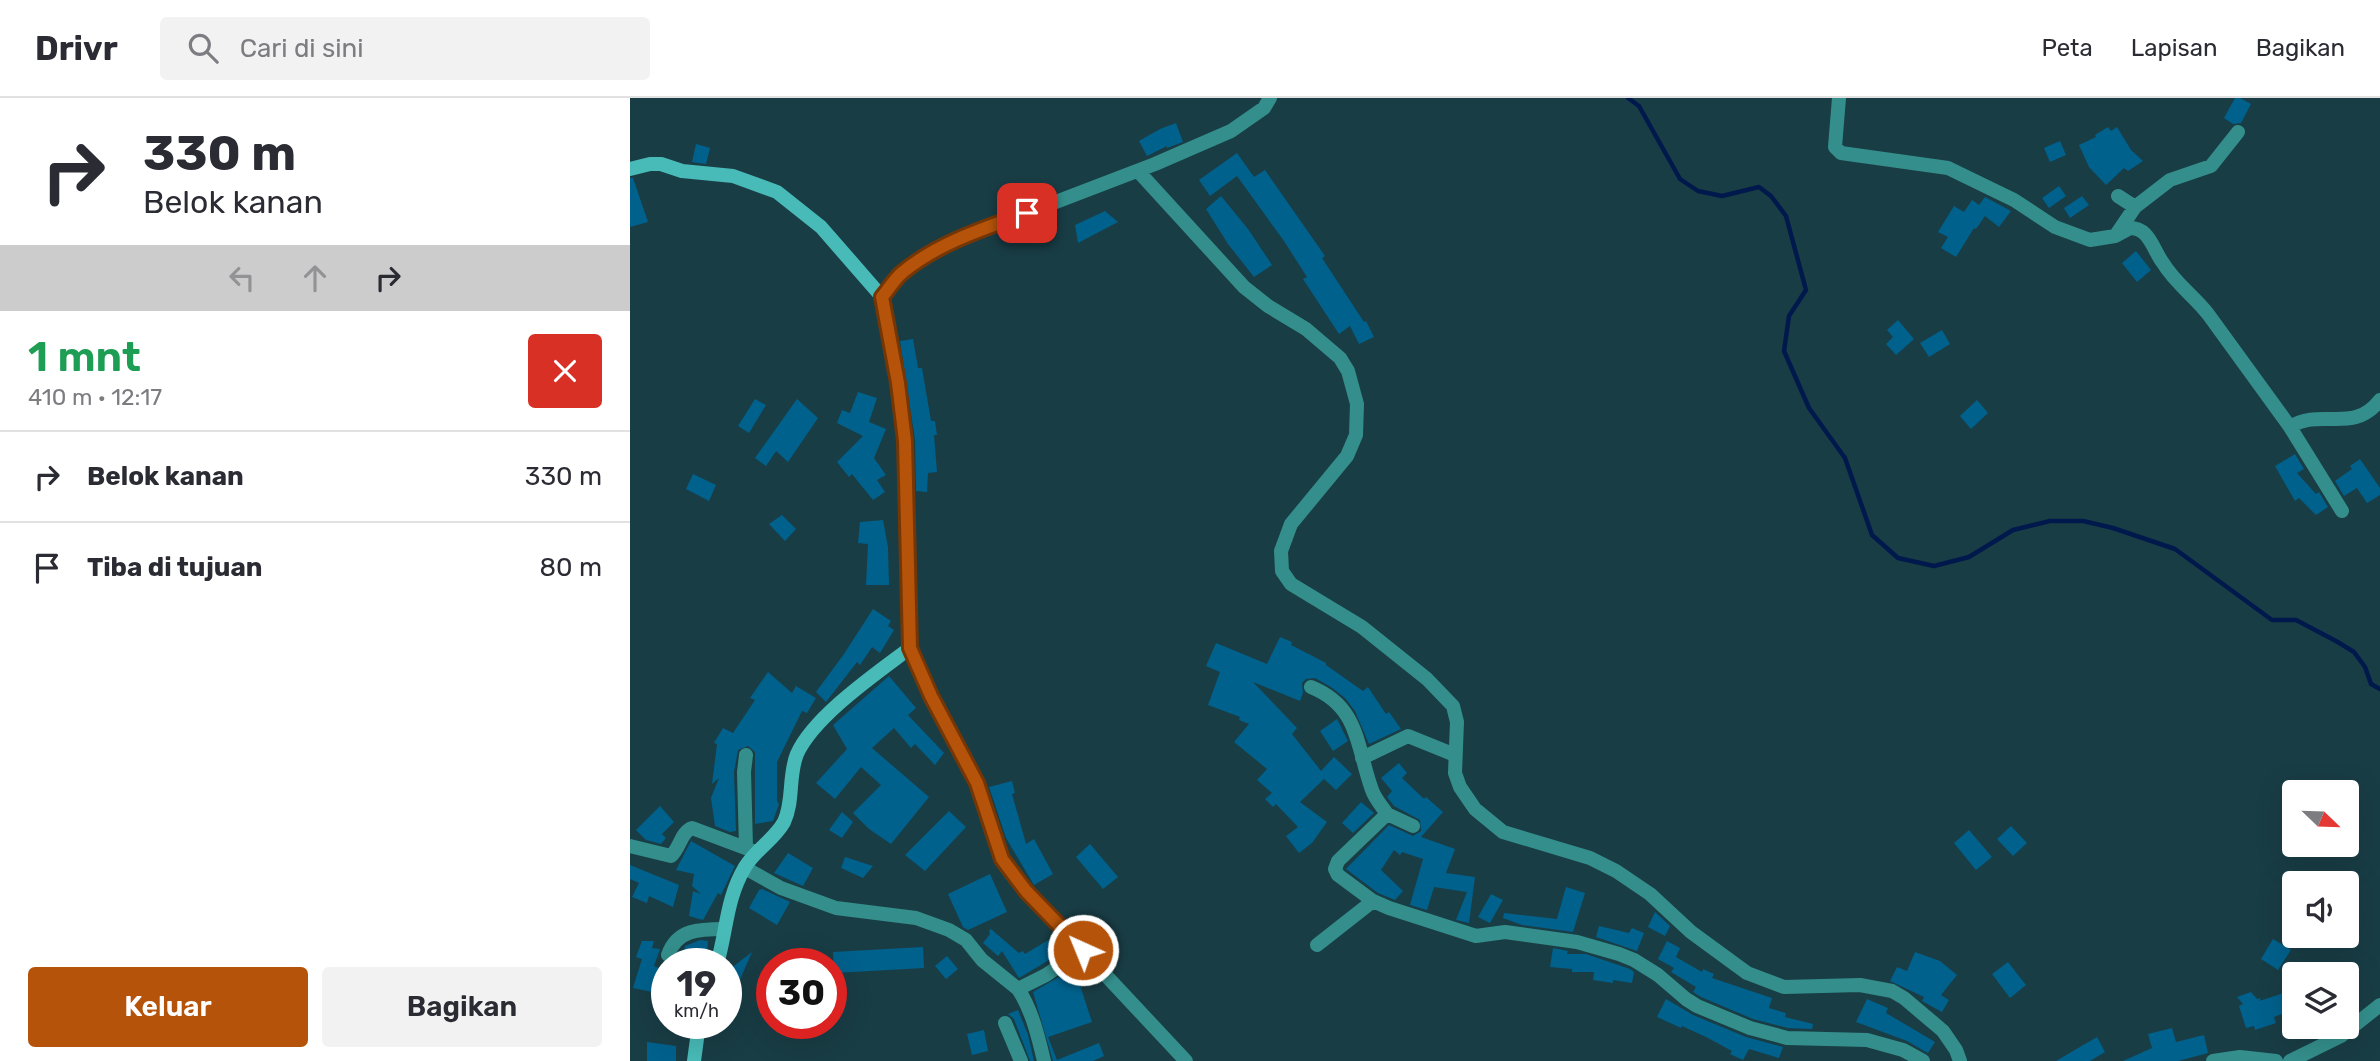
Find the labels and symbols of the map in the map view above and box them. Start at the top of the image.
pin [997,183,1057,243]
north arrow [2282,780,2359,858]
position arrow [1046,913,1120,987]
speed limit sign: 30 [756,948,847,1039]

